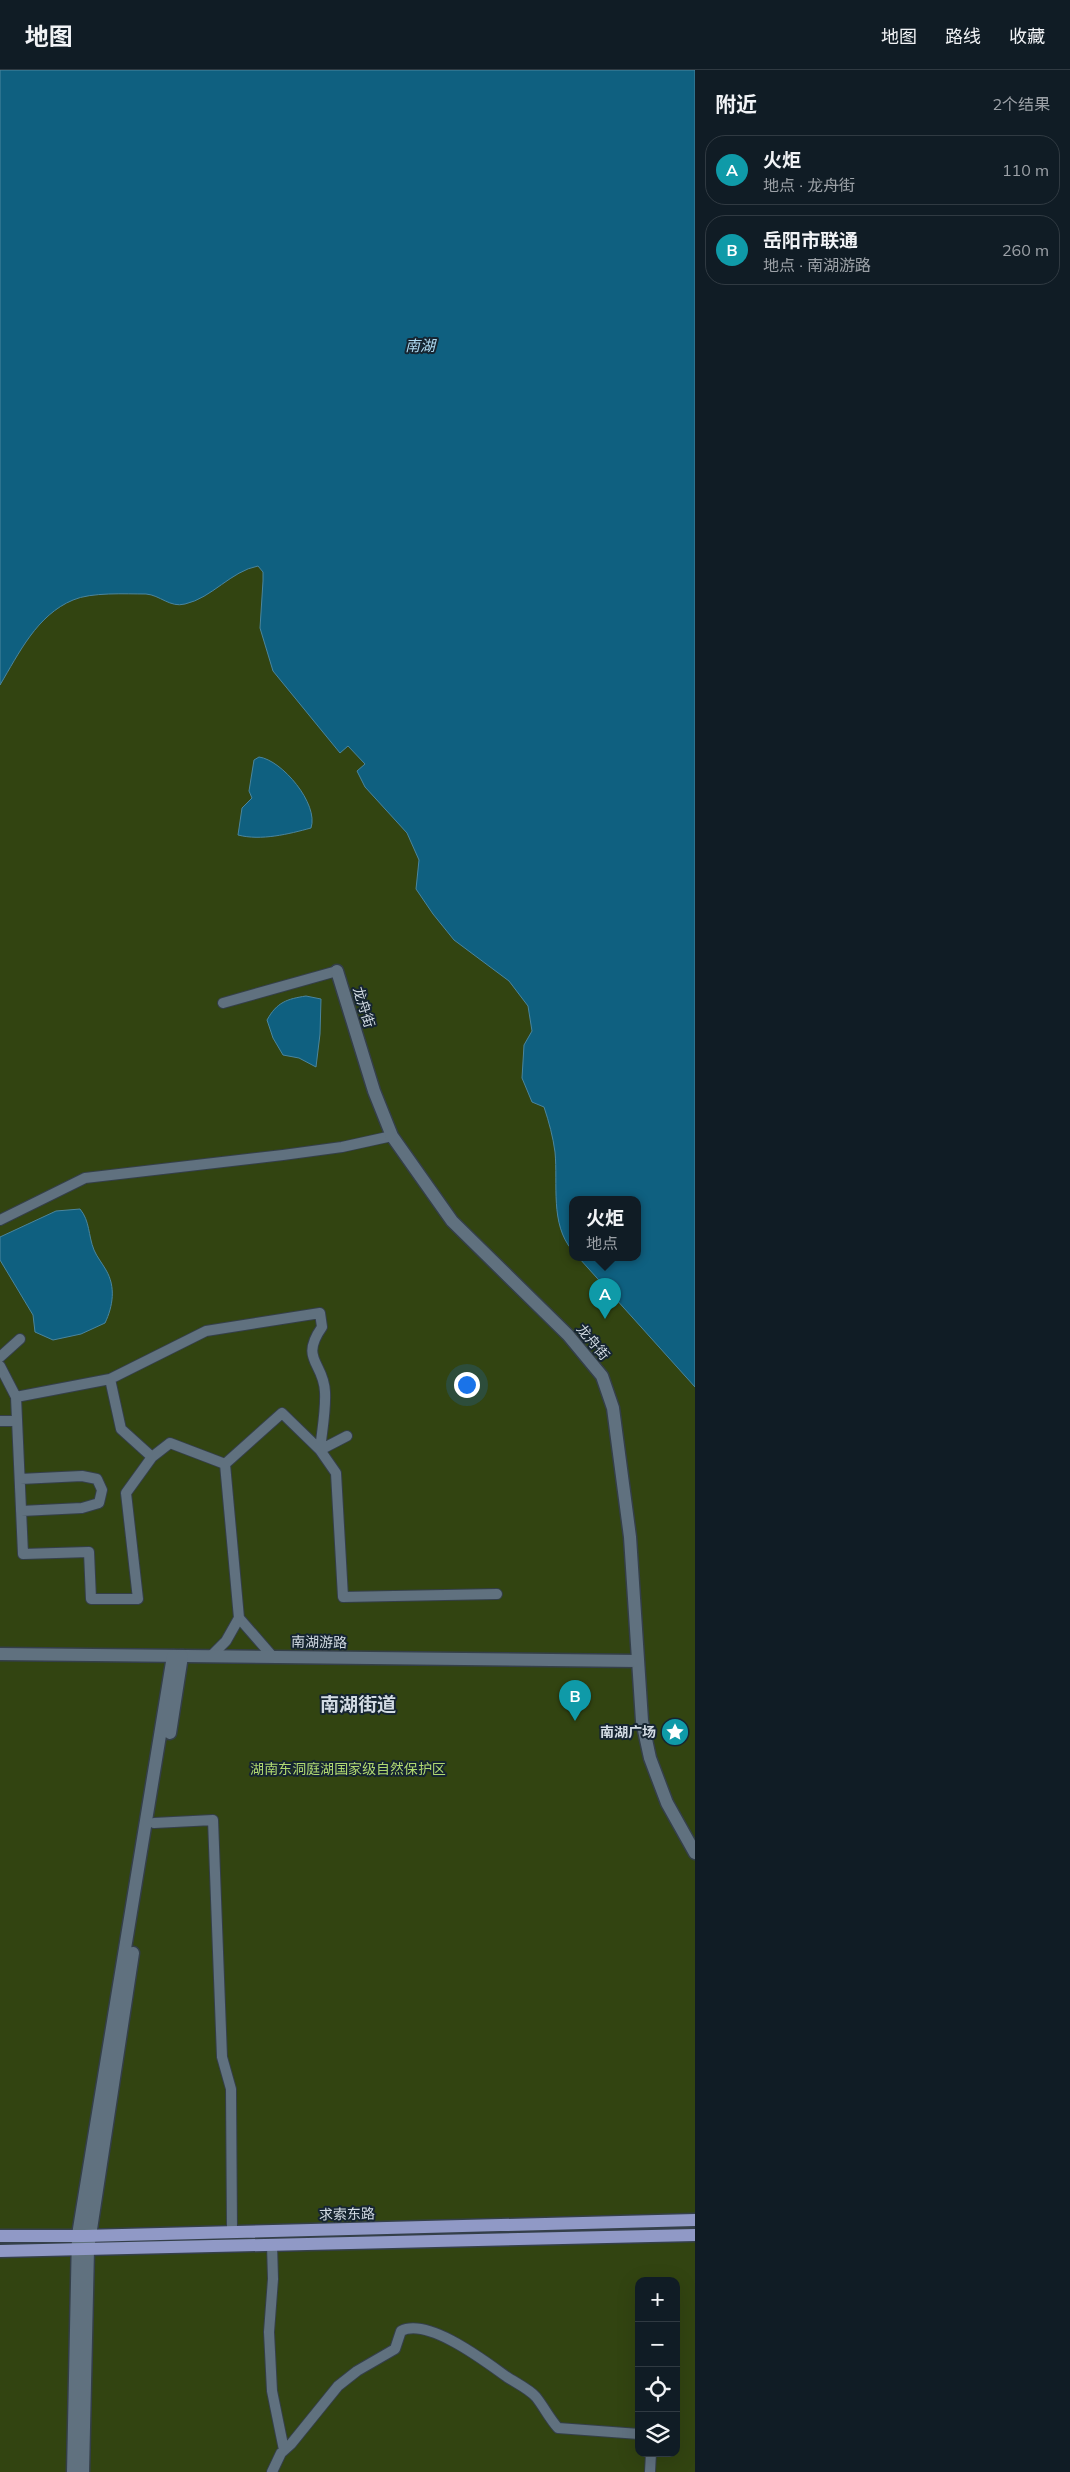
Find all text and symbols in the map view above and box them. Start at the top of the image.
text: 地图 [25,21,73,51]
text: 地图 [881,25,917,48]
text: 路线 [945,25,981,48]
text: 收藏 [1009,25,1045,48]
text: 附近 [715,91,757,117]
text: 2个结果 [992,94,1050,114]
text: 火炬 [763,148,801,172]
text: A [726,160,738,180]
text: 110 m [1002,160,1049,180]
text: 地点 · 龙舟街 [763,175,855,195]
text: 岳阳市联通 [763,228,858,252]
text: B [726,240,738,260]
text: 260 m [1002,240,1049,260]
text: 地点 · 南湖游路 [763,255,871,275]
water label: 南湖 [405,336,437,355]
street label: 龙舟街 [349,984,379,1030]
popup [569,1196,641,1261]
text: 火炬 [586,1206,624,1230]
text: 地点 [586,1233,618,1253]
pin: A [589,1278,621,1319]
street label: 龙舟街 [573,1320,613,1364]
your location [454,1372,480,1398]
street label: 南湖游路 [291,1633,347,1651]
pin: B [559,1680,591,1721]
district label: 南湖街道 [320,1692,396,1716]
place icon: 南湖广场 [660,1717,690,1747]
place label: 南湖广场 [600,1723,656,1741]
park label: 湖南东洞庭湖国家级自然保护区 [250,1760,446,1778]
street label: 求索东路 [319,2205,375,2223]
map controls [635,2277,680,2457]
button: + [635,2277,680,2322]
button: − [635,2322,680,2367]
button: locate [635,2367,680,2412]
button: layers [635,2412,680,2457]

